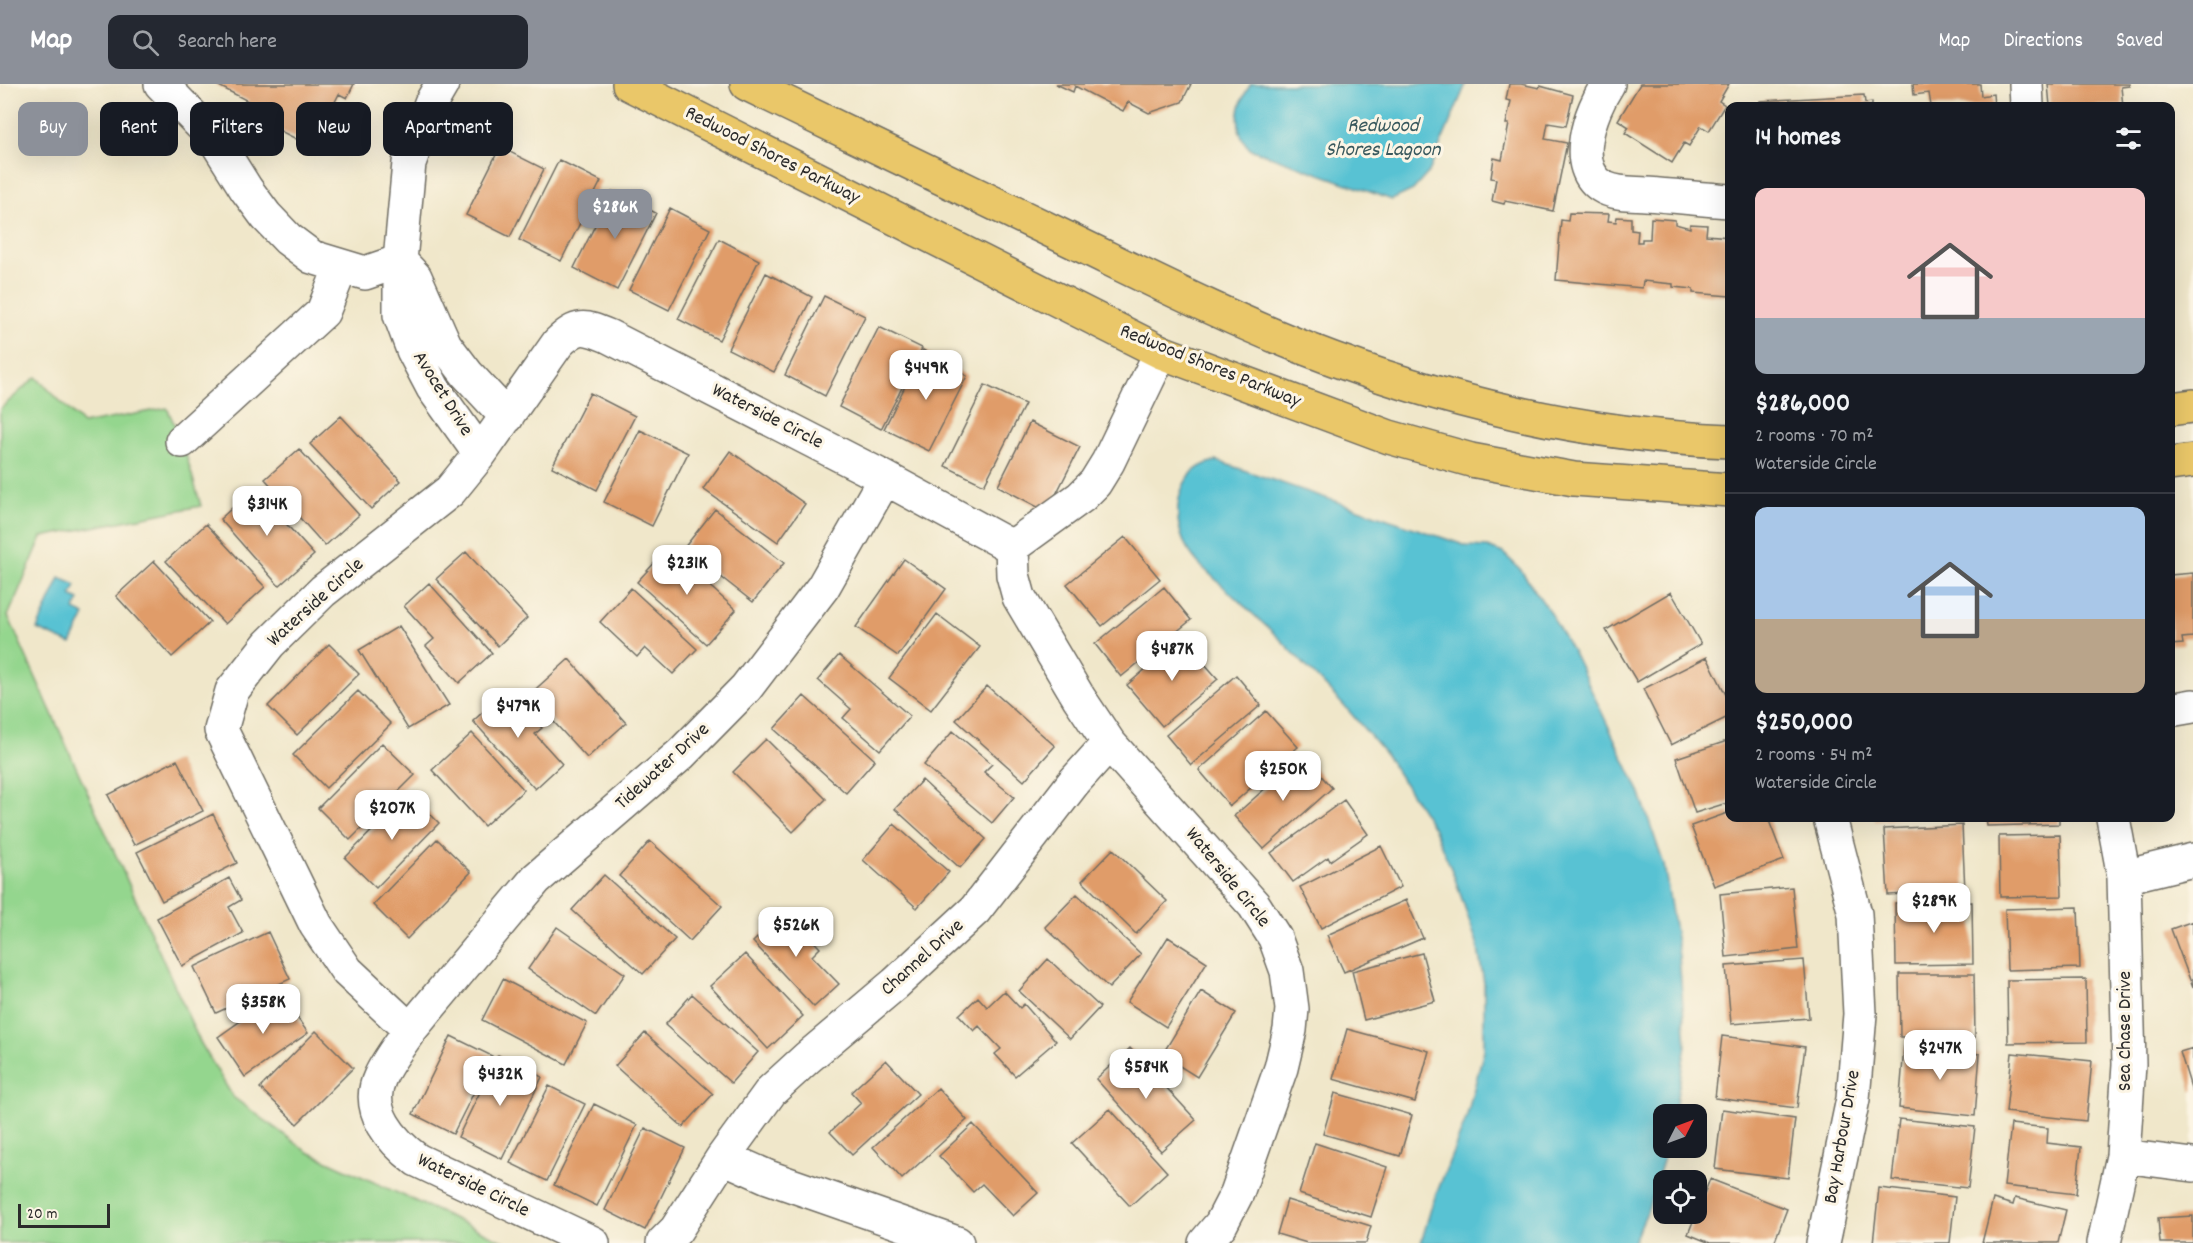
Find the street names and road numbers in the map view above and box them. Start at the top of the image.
street label: Redwood Shores Parkway [680,100,865,213]
street label: Redwood Shores Parkway [1115,318,1306,416]
street label: Avocet Drive [405,346,479,442]
street label: Waterside Circle [706,377,828,457]
street label: Waterside Circle [261,552,371,654]
street label: Tidewater Drive [609,717,717,817]
street label: Waterside Circle [1178,822,1276,934]
street label: Channel Drive [875,913,971,1003]
street label: Sea Chase Drive [2112,971,2140,1091]
street label: Bay Harbour Drive [1817,1068,1869,1206]
street label: Waterside Circle [412,1147,534,1225]

